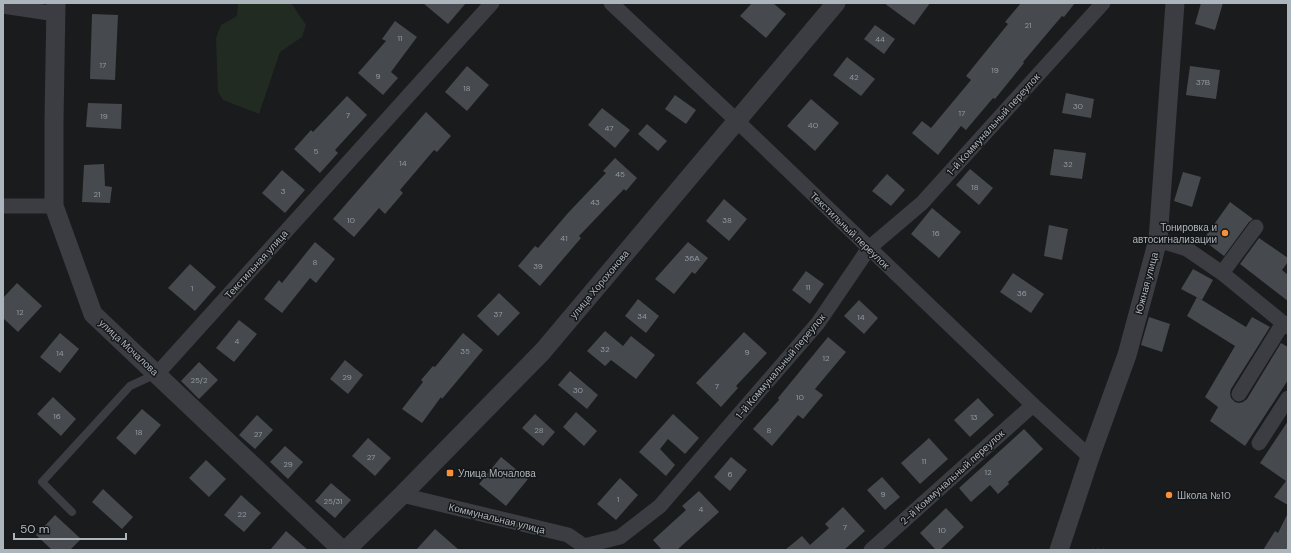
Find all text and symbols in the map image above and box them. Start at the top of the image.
house number: 21 [1024,20,1032,30]
house number: 11 [398,33,403,43]
house number: 44 [875,34,885,44]
house number: 17 [100,60,106,70]
house number: 19 [991,65,999,75]
street label: 1-й Коммунальный переулок [944,70,1043,178]
house number: 9 [375,71,381,81]
house number: 42 [849,72,859,82]
house number: 37В [1196,77,1210,87]
house number: 18 [463,83,471,93]
house number: 30 [1073,101,1084,111]
house number: 17 [959,108,965,118]
house number: 7 [346,110,350,120]
house number: 19 [100,111,108,121]
house number: 40 [808,120,819,130]
house number: 47 [604,123,614,133]
house number: 5 [314,146,319,156]
house number: 14 [399,158,407,168]
house number: 32 [1063,159,1073,169]
house number: 45 [615,169,625,179]
house number: 18 [971,182,979,192]
house number: 3 [281,186,286,196]
house number: 21 [93,189,101,199]
street label: Текстильный переулок [807,189,893,272]
house number: 43 [590,197,600,207]
house number: 10 [347,215,356,225]
house number: 38 [722,215,732,225]
place label: Тонировка и автосигнализации [1133,221,1217,246]
street label: Текстильная улица [222,227,291,302]
house number: 16 [932,228,940,238]
marker: Тонировка и автосигнализации [1220,228,1230,238]
house number: 41 [560,233,568,243]
street label: улица Хорохонова [567,247,632,321]
street label: Южная улица [1132,250,1161,315]
house number: 36А [684,253,700,263]
house number: 8 [313,257,318,267]
house number: 39 [533,261,543,271]
house number: 11 [806,282,811,292]
house number: 1 [191,283,193,293]
house number: 36 [1017,288,1027,298]
house number: 12 [16,307,24,317]
house number: 37 [494,309,502,319]
house number: 34 [637,311,647,321]
street label: 1-й Коммунальный переулок [733,311,828,421]
house number: 14 [857,312,865,322]
street label: улица Мочалова [96,316,162,379]
house number: 4 [235,336,240,346]
house number: 32 [600,344,610,354]
house number: 35 [460,346,470,356]
house number: 9 [744,347,750,357]
house number: 14 [56,348,64,358]
house number: 12 [822,353,830,363]
house number: 29 [342,372,352,382]
house number: 25/2 [191,375,208,385]
house number: 7 [715,381,719,391]
house number: 30 [573,385,584,395]
house number: 10 [796,392,805,402]
house number: 16 [53,411,61,421]
house number: 13 [970,412,978,422]
house number: 28 [534,425,544,435]
house number: 8 [767,425,772,435]
house number: 18 [135,427,143,437]
street label: 2-й Коммунальный переулок [898,427,1007,528]
house number: 27 [254,429,262,439]
house number: 27 [367,452,375,462]
house number: 11 [922,456,927,466]
house number: 29 [283,459,293,469]
place label: Улица Мочалова [458,467,536,480]
house number: 12 [984,467,992,477]
marker: Улица Мочалова [445,468,455,478]
house number: 6 [727,469,733,479]
house number: 9 [880,489,886,499]
place label: Школа №10 [1177,489,1231,502]
marker: Школа №10 [1164,490,1174,500]
house number: 1 [617,494,619,504]
house number: 25/31 [323,496,343,506]
street label: Коммунальная улица [447,500,547,537]
house number: 4 [699,504,704,514]
house number: 22 [237,509,247,519]
scale bar [14,515,126,541]
text: 50 m [20,521,49,537]
house number: 7 [843,522,847,532]
house number: 10 [938,525,947,535]

